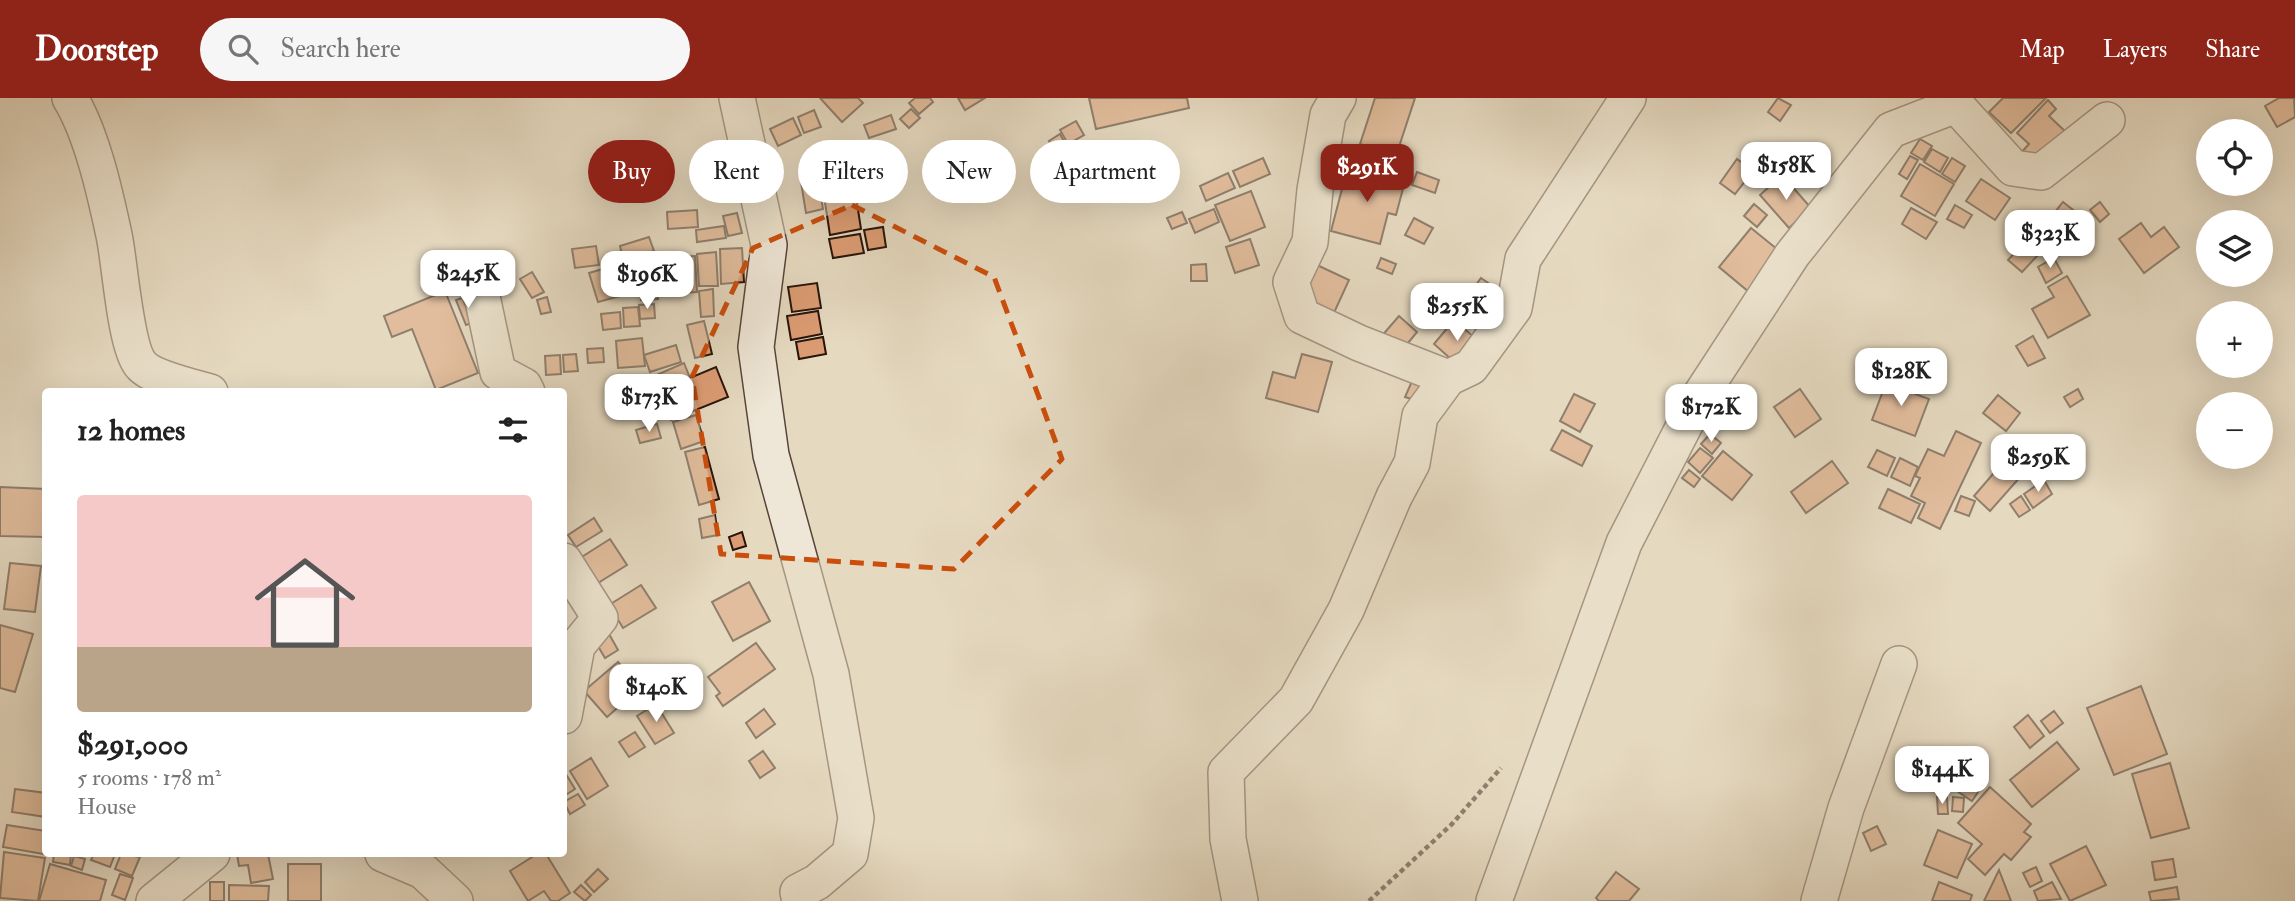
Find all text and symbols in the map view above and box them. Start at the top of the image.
search box [200,18,690,81]
text: Doorstep [35,29,158,70]
icon: search [224,30,262,68]
text: Search here [280,33,401,65]
text: Map [2020,34,2065,65]
text: Layers [2103,34,2167,65]
text: Share [2205,34,2260,65]
map controls [2196,119,2273,469]
button: locate [2196,119,2273,196]
chip: Buy [588,140,675,203]
chip: Rent [689,140,784,203]
chip: Filters [798,140,908,203]
chip: New [922,140,1016,203]
chip: Apartment [1030,140,1180,203]
pin: $158K [1737,142,1835,202]
pin: $291K [1318,144,1416,204]
text: $158K [1757,150,1815,179]
text: $291K [1337,152,1397,181]
button: layers [2196,210,2273,287]
pin: $323K [2001,211,2099,270]
text: $323K [2021,218,2079,247]
pin: $245K [419,250,517,310]
pin: $196K [598,252,696,311]
text: $245K [436,258,500,287]
text: $196K [617,259,677,288]
pin: $255K [1408,284,1506,343]
text: $255K [1427,291,1487,320]
button: + [2196,301,2273,378]
pin: $128K [1852,348,1950,408]
text: $128K [1871,356,1931,385]
pin: $173K [600,374,698,434]
text: $173K [621,382,677,411]
pin: $172K [1662,384,1760,444]
text: $172K [1681,392,1741,421]
button: − [2196,392,2273,469]
icon: filters [494,411,532,449]
text: 12 homes [77,412,185,449]
pin: $259K [1989,434,2087,494]
text: $259K [2007,442,2069,471]
icon: home [242,540,368,666]
pin: $140K [607,664,705,724]
text: $140K [625,672,687,701]
text: $291,000 [77,726,188,763]
pin: $144K [1893,746,1991,806]
text: $144K [1911,754,1973,783]
text: 5 rooms · 178 m² [77,763,221,792]
text: House [77,792,136,821]

